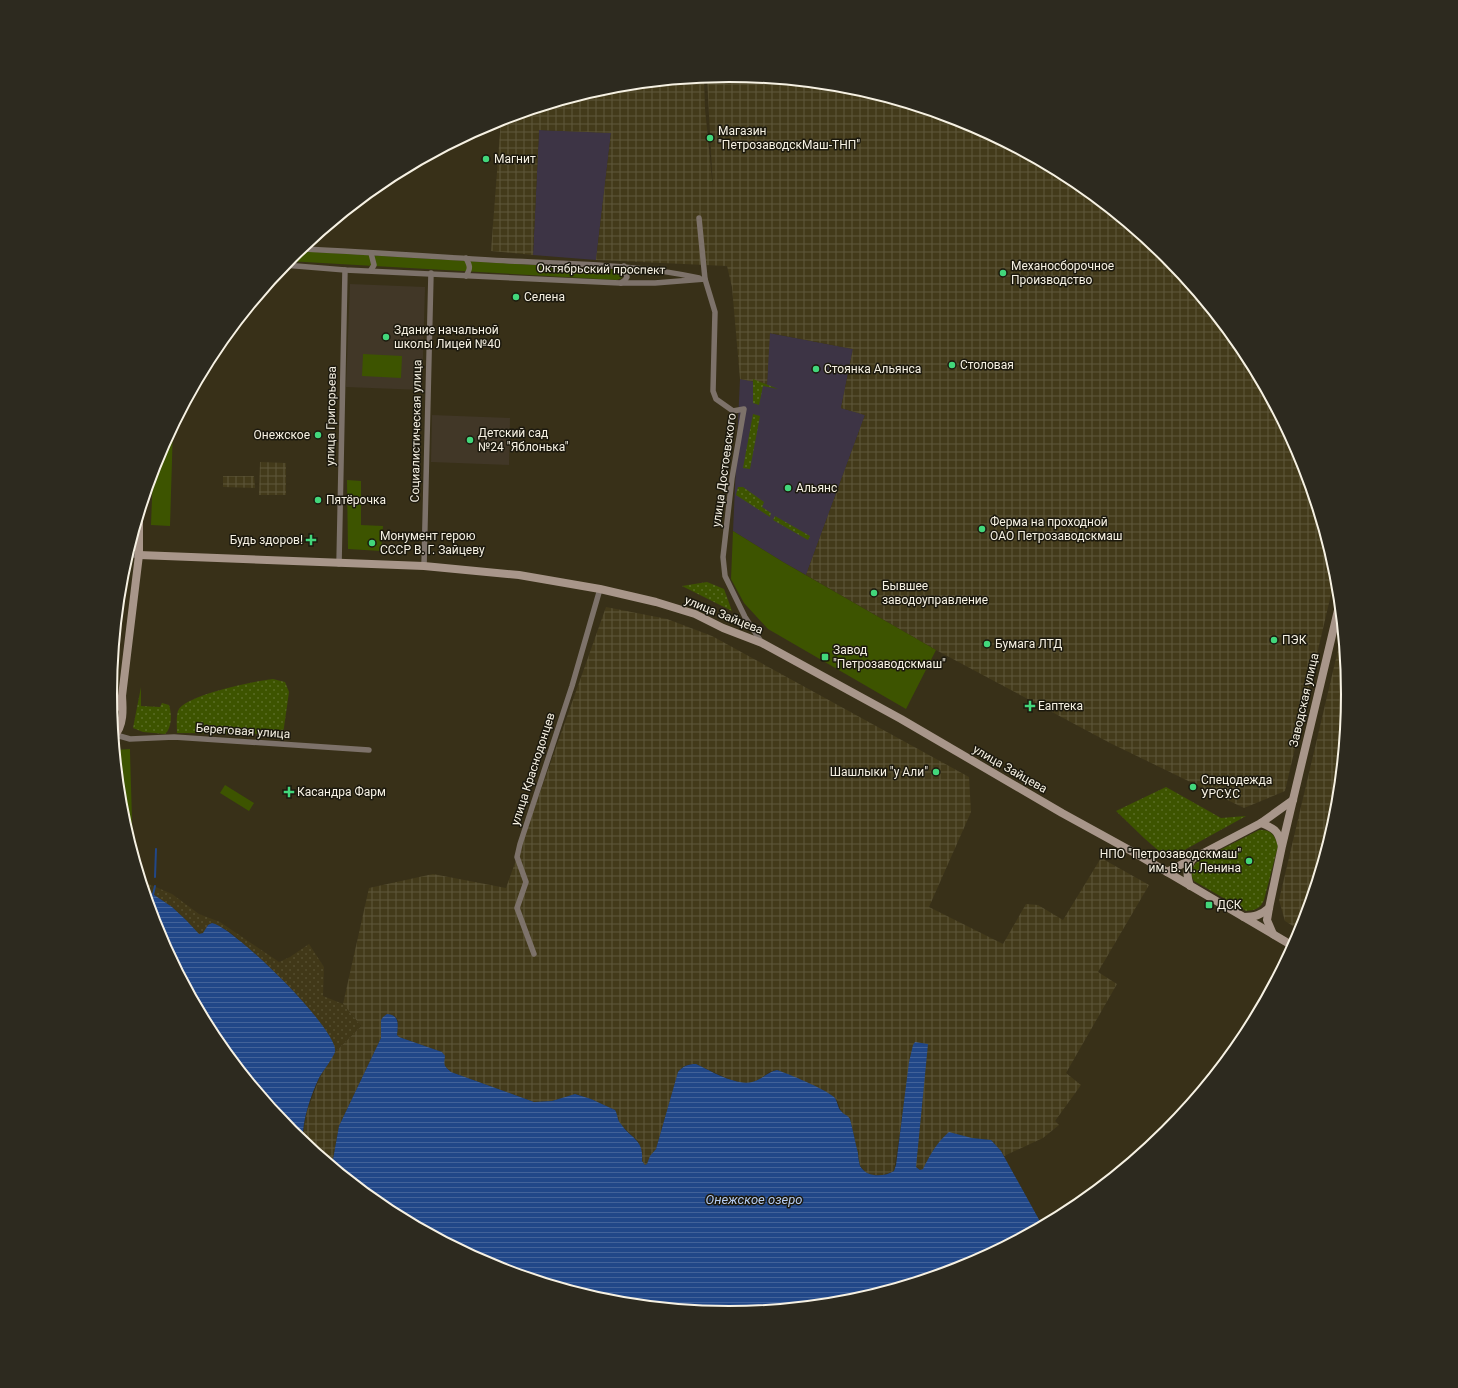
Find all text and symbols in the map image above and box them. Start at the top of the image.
place label: Магазин "ПетрозаводскМаш-ТНП" [718,124,860,152]
marker: Магазин "ПетрозаводскМаш-ТНП" [705,133,715,143]
place label: Магнит [494,152,536,166]
marker: Магнит [481,154,491,164]
place label: Механосборочное Производство [1011,259,1114,287]
street label: Октябрьский проспект [536,261,666,277]
marker: Механосборочное Производство [998,268,1008,278]
place label: Селена [524,290,565,304]
marker: Селена [511,292,521,302]
place label: Здание начальной школы Лицей №40 [394,323,501,351]
marker: Здание начальной школы Лицей №40 [381,332,391,342]
place label: Столовая [960,358,1014,372]
street label: Социалистическая улица [408,360,424,502]
marker: Столовая [947,360,957,370]
place label: Стоянка Альянса [824,362,921,376]
marker: Стоянка Альянса [811,364,821,374]
street label: улица Григорьева [323,366,339,466]
street label: улица Достоевского [709,412,739,528]
place label: Детский сад №24 "Яблонька" [478,426,569,454]
place label: Онежское [254,428,310,442]
marker: Онежское [313,430,323,440]
marker: Детский сад №24 "Яблонька" [465,435,475,445]
place label: Альянс [796,481,837,495]
marker: Альянс [783,483,793,493]
place label: Пятёрочка [326,493,386,507]
marker: Пятёрочка [313,495,323,505]
place label: Ферма на проходной ОАО Петрозаводскмаш [990,515,1122,543]
marker: Ферма на проходной ОАО Петрозаводскмаш [977,524,987,534]
place label: Монумент герою СССР В. Г. Зайцеву [380,529,485,557]
place label: Будь здоров! [230,533,303,547]
marker: Будь здоров! [306,535,316,545]
marker: Монумент герою СССР В. Г. Зайцеву [367,538,377,548]
place label: Бывшее заводоуправление [882,579,988,607]
marker: Бывшее заводоуправление [869,588,879,598]
street label: улица Зайцева [683,593,765,637]
place label: ПЭК [1282,633,1307,647]
marker: ПЭК [1269,635,1279,645]
place label: Бумага ЛТД [995,637,1062,651]
marker: Бумага ЛТД [982,639,992,649]
place label: Завод "Петрозаводскмаш" [833,643,946,671]
marker: Завод "Петрозаводскмаш" [820,652,830,662]
street label: Заводская улица [1286,652,1322,748]
place label: Еаптека [1038,699,1083,713]
marker: Еаптека [1025,701,1035,711]
street label: улица Краснодонцев [508,711,558,827]
street label: Береговая улица [195,721,291,741]
street label: улица Зайцева [970,742,1050,796]
place label: Шашлыки "у Али" [830,765,928,779]
marker: Шашлыки "у Али" [931,767,941,777]
place label: Спецодежда УРСУ.С [1201,773,1272,801]
marker: Спецодежда УРСУ.С [1188,782,1198,792]
place label: Касандра Фарм [297,785,386,799]
marker: Касандра Фарм [284,787,294,797]
place label: НПО "Петрозаводскмаш" им. В. И. Ленина [1100,847,1241,875]
marker: НПО "Петрозаводскмаш" им. В. И. Ленина [1244,856,1254,866]
place label: ДСК [1217,898,1242,912]
marker: ДСК [1204,900,1214,910]
water label: Онежское озеро [705,1192,803,1207]

